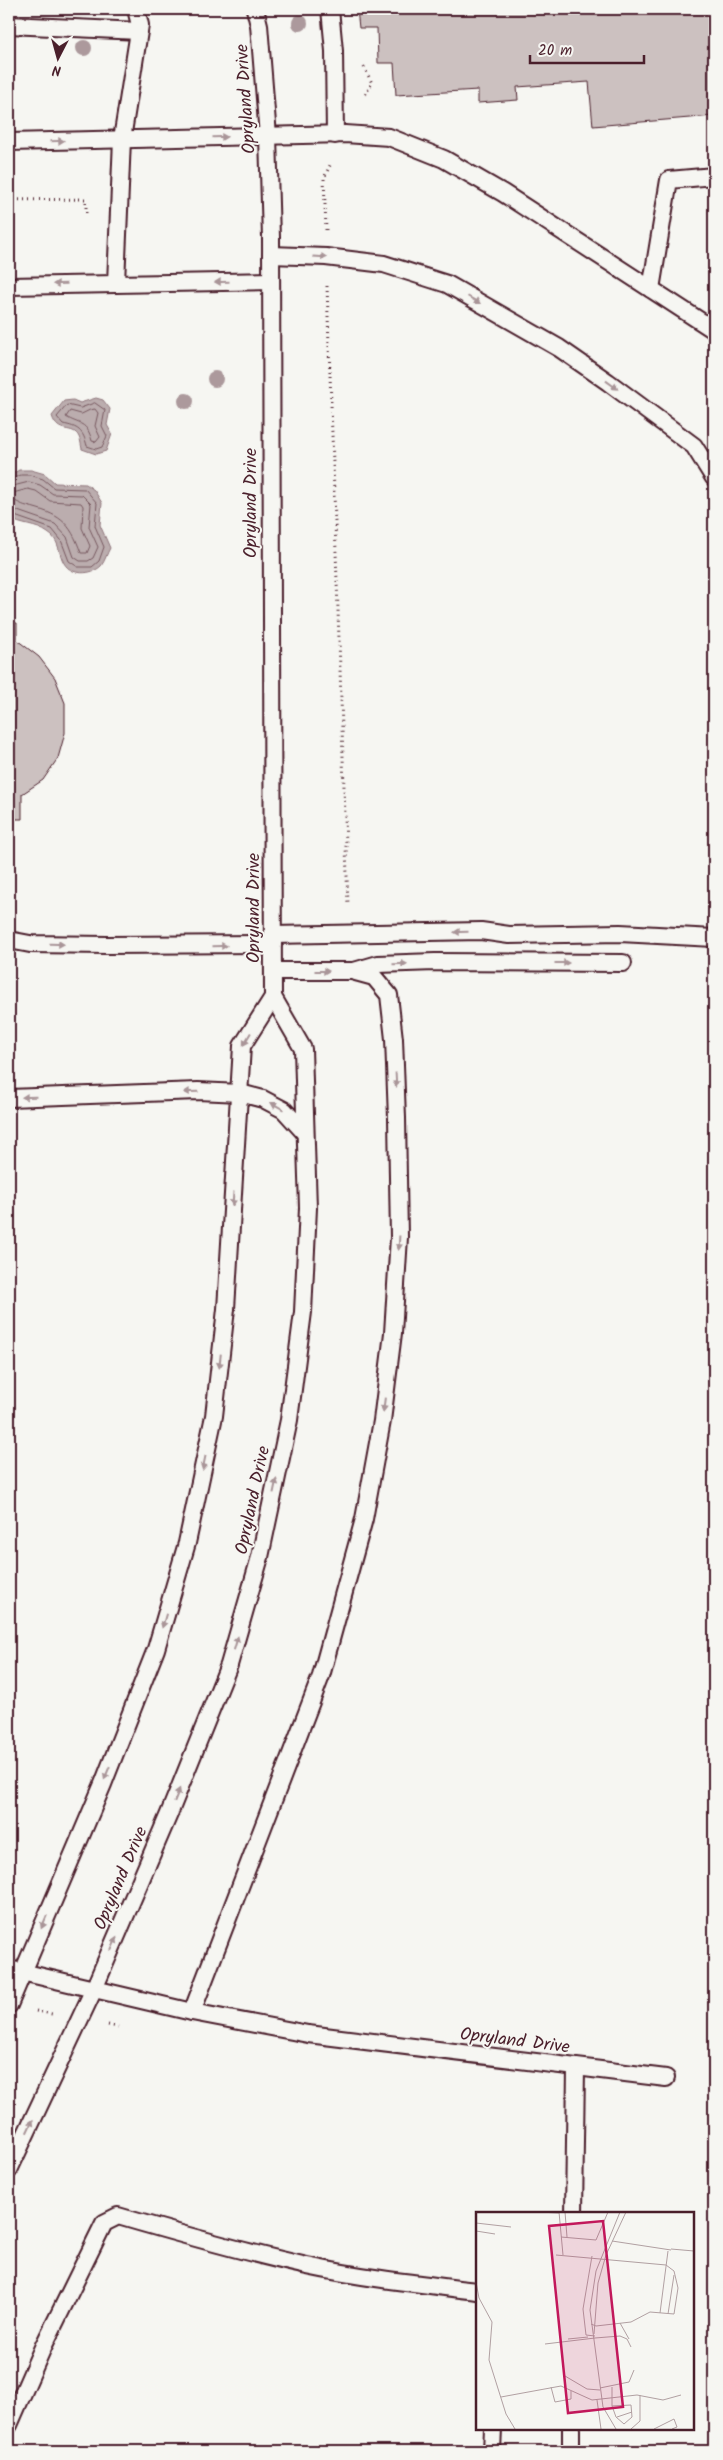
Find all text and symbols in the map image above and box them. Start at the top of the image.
north arrow [32,32,82,82]
scale bar [530,32,644,64]
text: 20 m [538,39,572,63]
street label: Opryland Drive [228,43,265,155]
text: N [51,59,62,81]
one-way arrow [212,133,228,141]
one-way arrow [50,137,66,145]
one-way arrow [312,253,328,261]
one-way arrow [214,278,230,286]
one-way arrow [51,280,67,288]
one-way arrow [468,295,481,304]
one-way arrow [605,380,618,391]
street label: Opryland Drive [237,448,266,558]
street label: Opryland Drive [240,853,269,963]
one-way arrow [453,928,469,936]
one-way arrow [49,941,65,949]
one-way arrow [212,941,228,949]
one-way arrow [392,959,408,967]
one-way arrow [554,959,570,967]
one-way arrow [314,967,330,975]
one-way arrow [242,1032,252,1045]
one-way arrow [392,1073,400,1089]
one-way arrow [183,1088,199,1096]
one-way arrow [21,1093,37,1101]
one-way arrow [270,1102,283,1111]
one-way arrow [229,1192,237,1208]
one-way arrow [394,1235,402,1251]
one-way arrow [216,1354,224,1370]
one-way arrow [380,1397,388,1413]
street label: Opryland Drive [228,1443,279,1557]
one-way arrow [200,1456,208,1471]
one-way arrow [272,1477,280,1493]
one-way arrow [160,1613,168,1628]
one-way arrow [232,1636,240,1651]
one-way arrow [103,1765,110,1780]
one-way arrow [173,1787,181,1802]
street label: Opryland Drive [86,1822,156,1935]
one-way arrow [40,1915,48,1930]
one-way arrow [110,1937,118,1951]
street label: Opryland Drive [458,2020,571,2063]
one-way arrow [26,2119,34,2133]
inset map [476,2212,693,2430]

